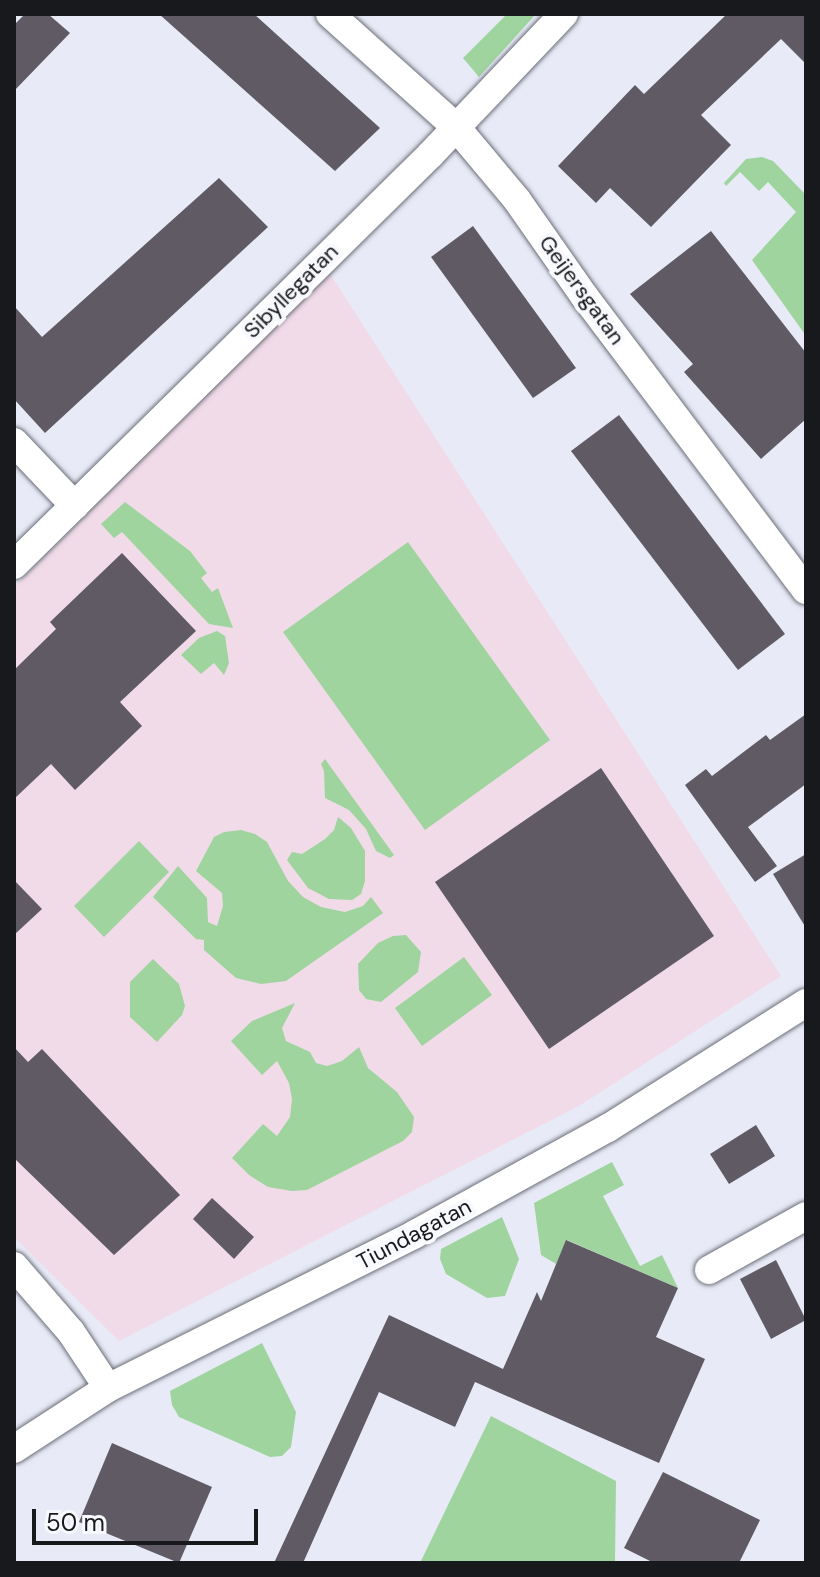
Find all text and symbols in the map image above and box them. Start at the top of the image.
street label: Geijersgatan [534,230,630,350]
street label: Sibyllegatan [238,238,344,344]
street label: Tiundagatan [352,1193,476,1275]
scale bar [36,1493,262,1543]
text: 50 m [46,1507,105,1538]

